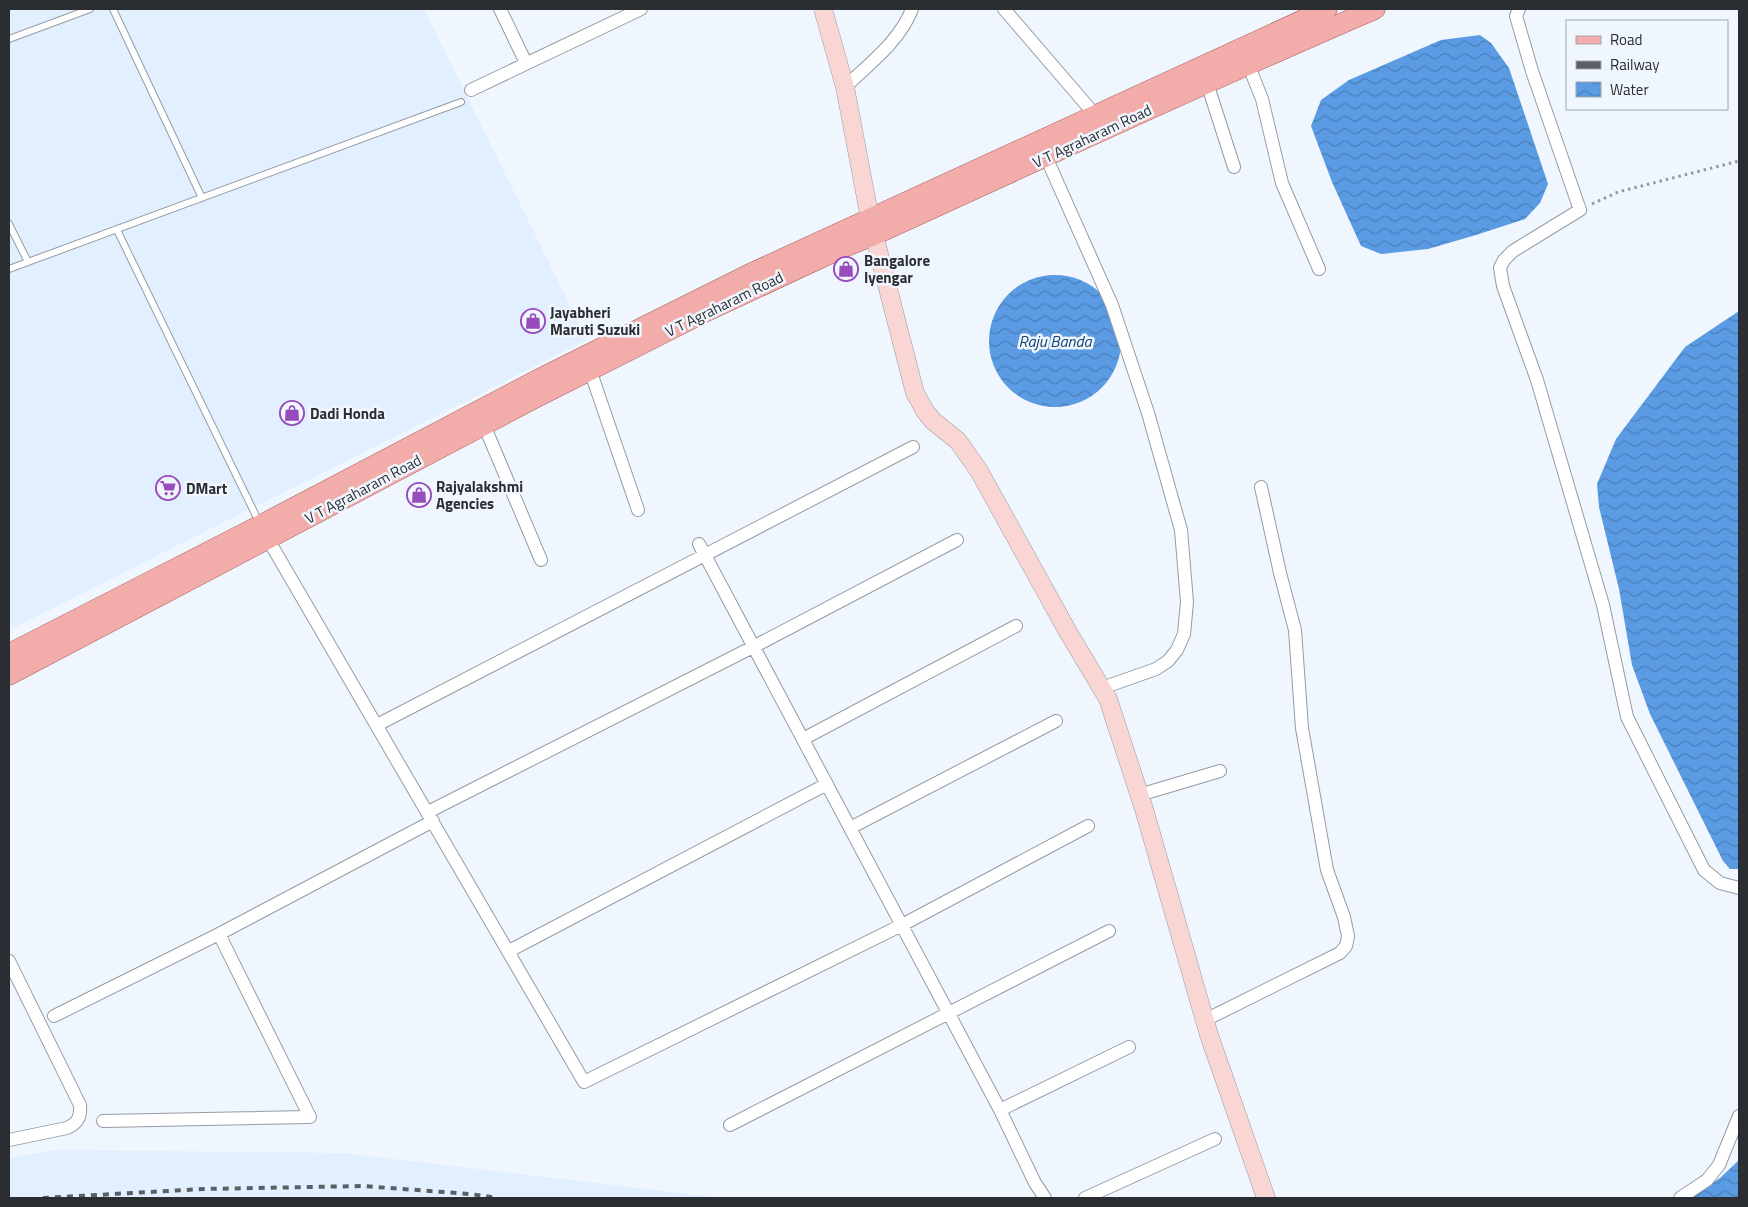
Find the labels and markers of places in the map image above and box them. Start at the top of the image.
place label: Bangalore Iyengar [864,249,930,289]
shop icon: Bangalore Iyengar [833,256,859,282]
place label: Jayabheri Maruti Suzuki [550,301,640,341]
shop icon: Jayabheri Maruti Suzuki [520,308,546,334]
shop icon: Dadi Honda [279,400,305,426]
place label: Dadi Honda [310,402,385,425]
supermarket icon: DMart [155,475,181,501]
place label: Rajyalakshmi Agencies [436,475,523,515]
place label: DMart [186,477,228,500]
shop icon: Rajyalakshmi Agencies [406,482,432,508]

